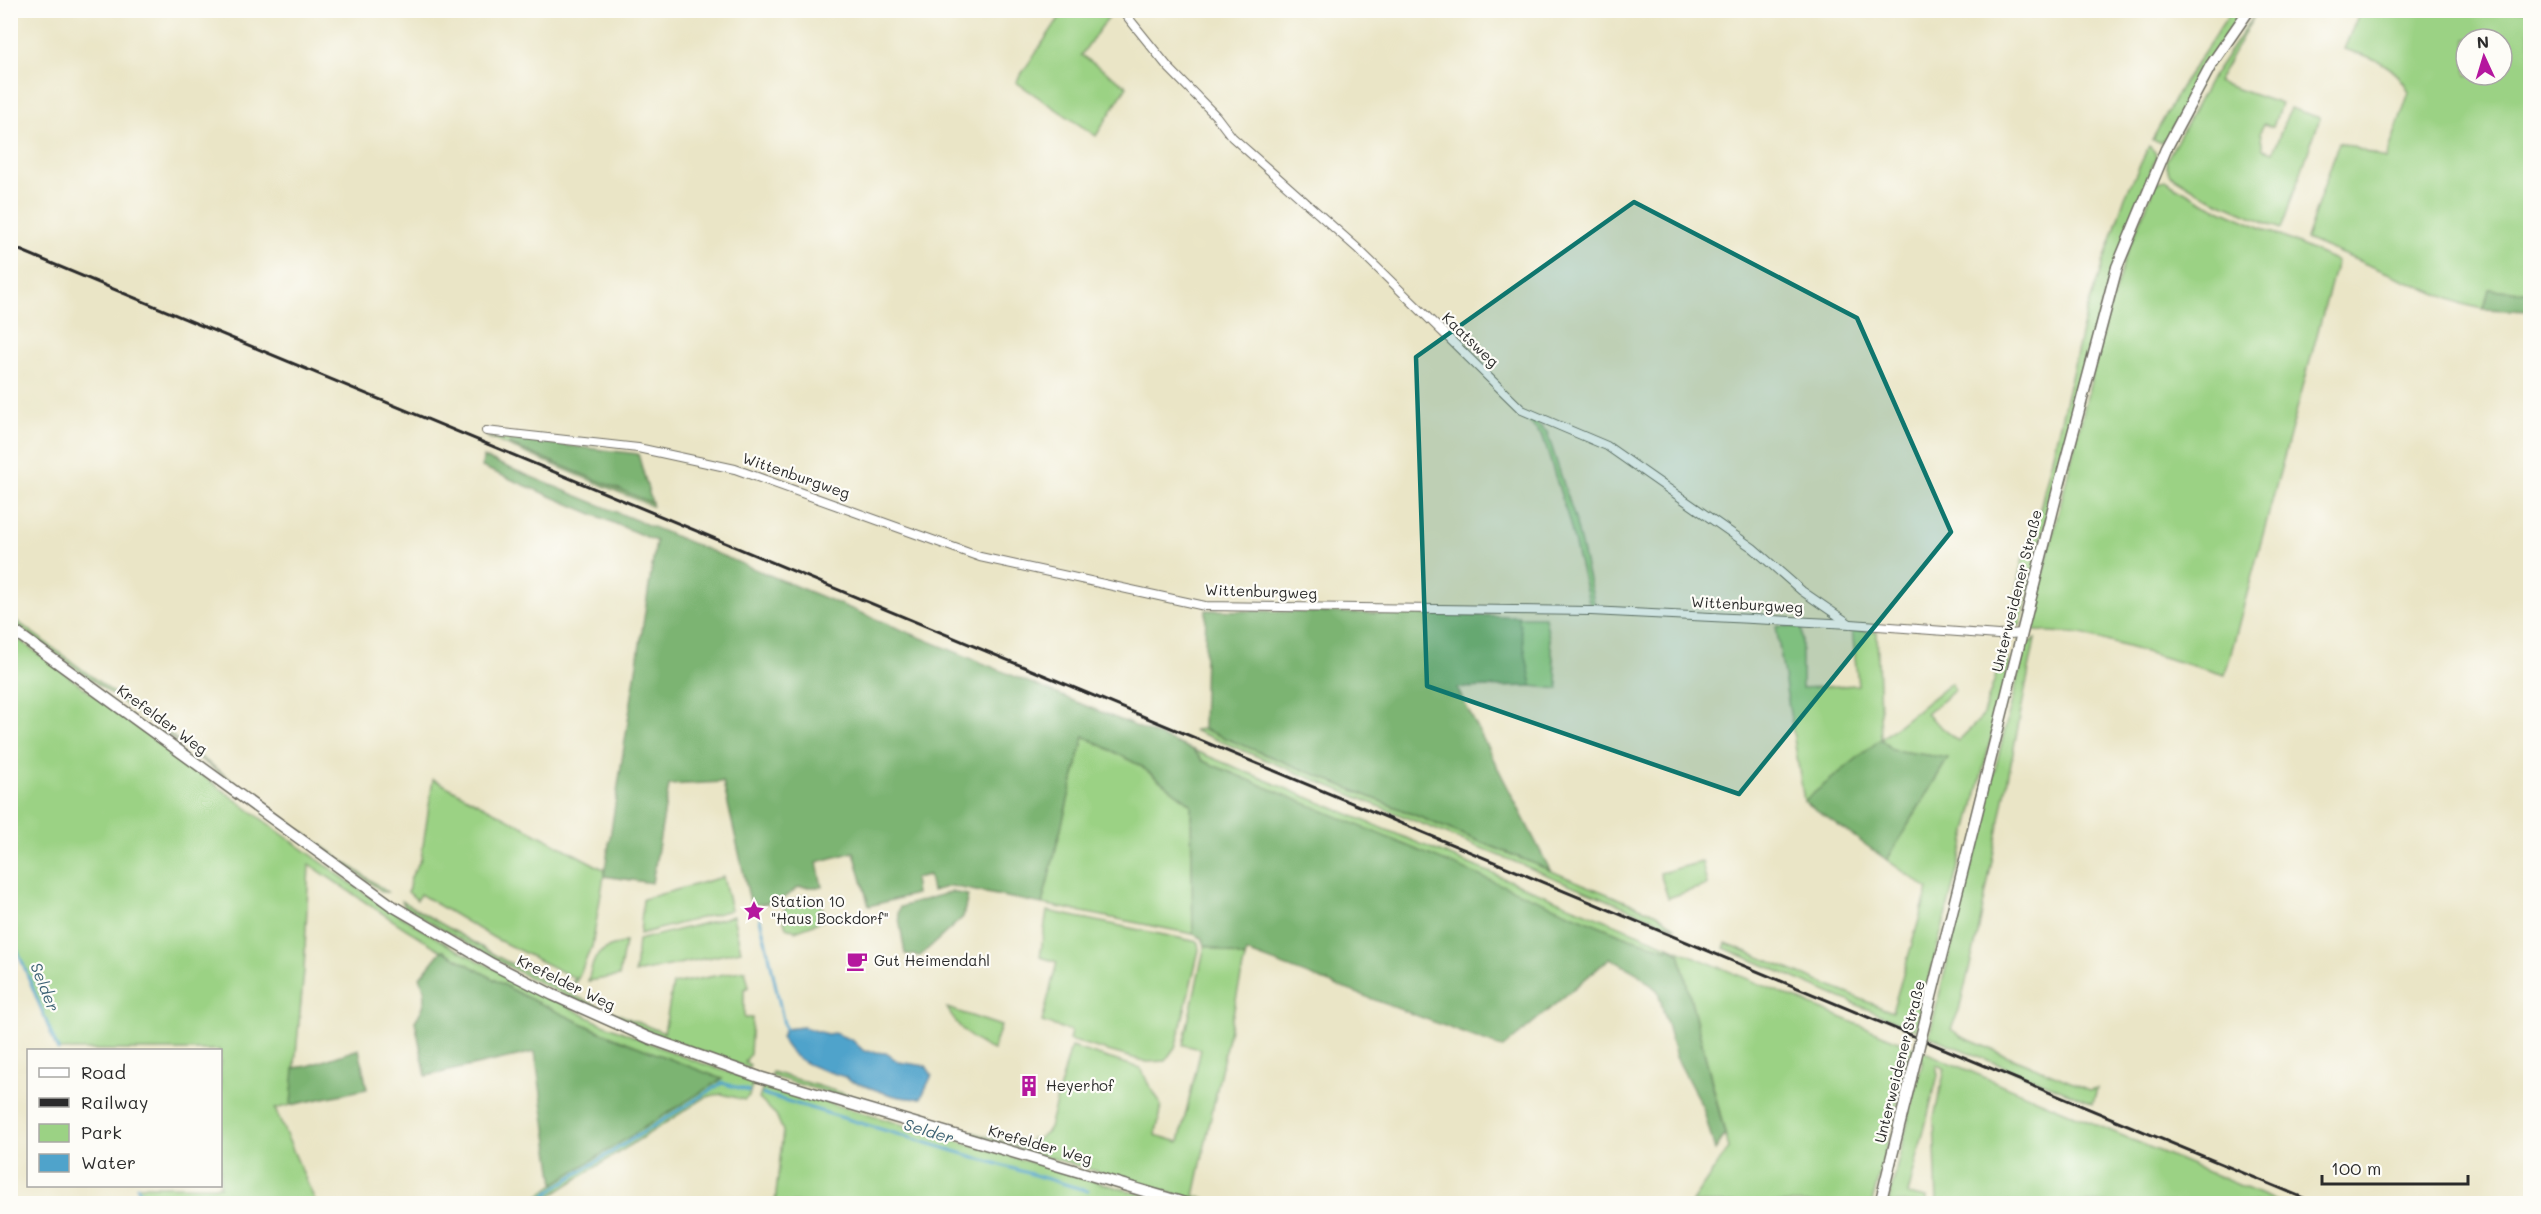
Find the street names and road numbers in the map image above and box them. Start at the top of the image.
street label: Kaatsweg [1438,307,1504,371]
street label: Wittenburgweg [740,447,853,503]
street label: Unterweidener Straße [1986,507,2046,674]
street label: Wittenburgweg [1205,579,1318,603]
street label: Wittenburgweg [1691,591,1804,617]
street label: Krefelder Weg [113,680,212,759]
street label: Krefelder Weg [514,950,619,1015]
street label: Unterweidener Straße [1869,978,1929,1145]
street label: Krefelder Weg [986,1120,1095,1168]

